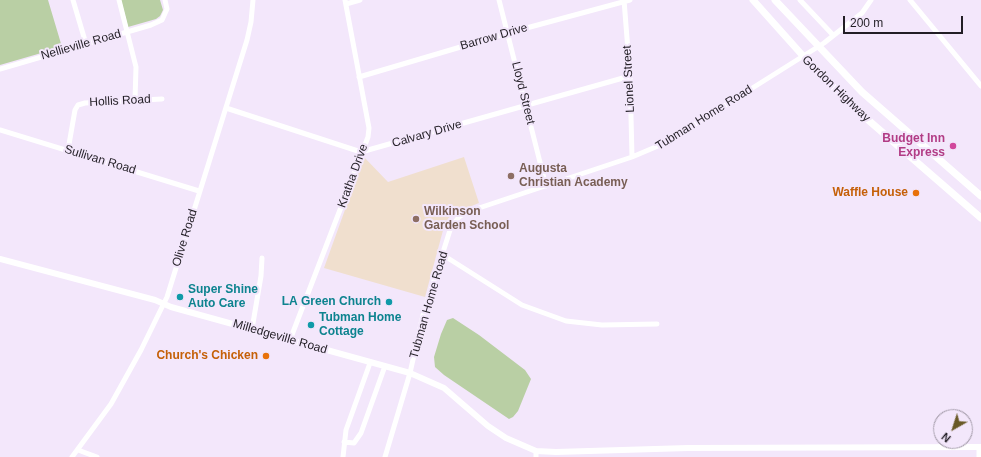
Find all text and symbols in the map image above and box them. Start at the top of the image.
scale bar [845,8,965,34]
text: 200 m [850,16,883,30]
street label: Barrow Drive [459,21,529,53]
street label: Nellieville Road [39,27,123,63]
street label: Lionel Street [620,45,638,113]
street label: Gordon Highway [799,53,873,125]
street label: Lloyd Street [508,60,538,126]
street label: Tubman Home Road [653,82,755,154]
street label: Hollis Road [89,92,151,110]
street label: Calvary Drive [390,117,464,151]
place label: Budget Inn Express [882,132,945,160]
marker: Budget Inn Express [948,141,958,151]
street label: Sullivan Road [62,142,138,178]
street label: Kratha Drive [335,142,371,210]
place label: Augusta Christian Academy [519,162,628,190]
marker: Augusta Christian Academy [506,171,516,181]
place label: Waffle House [832,186,908,200]
marker: Waffle House [911,188,921,198]
place label: Wilkinson Garden School [424,205,509,233]
street label: Olive Road [169,208,201,268]
marker: Wilkinson Garden School [411,214,421,224]
street label: Tubman Home Road [407,250,451,360]
place label: Super Shine Auto Care [188,283,258,311]
marker: Super Shine Auto Care [175,292,185,302]
place label: LA Green Church [282,295,381,309]
marker: LA Green Church [384,297,394,307]
place label: Tubman Home Cottage [319,311,401,339]
street label: Milledgeville Road [231,317,329,357]
marker: Tubman Home Cottage [306,320,316,330]
place label: Church's Chicken [156,349,258,363]
marker: Church's Chicken [261,351,271,361]
north arrow [933,409,973,449]
text: N [939,430,953,445]

